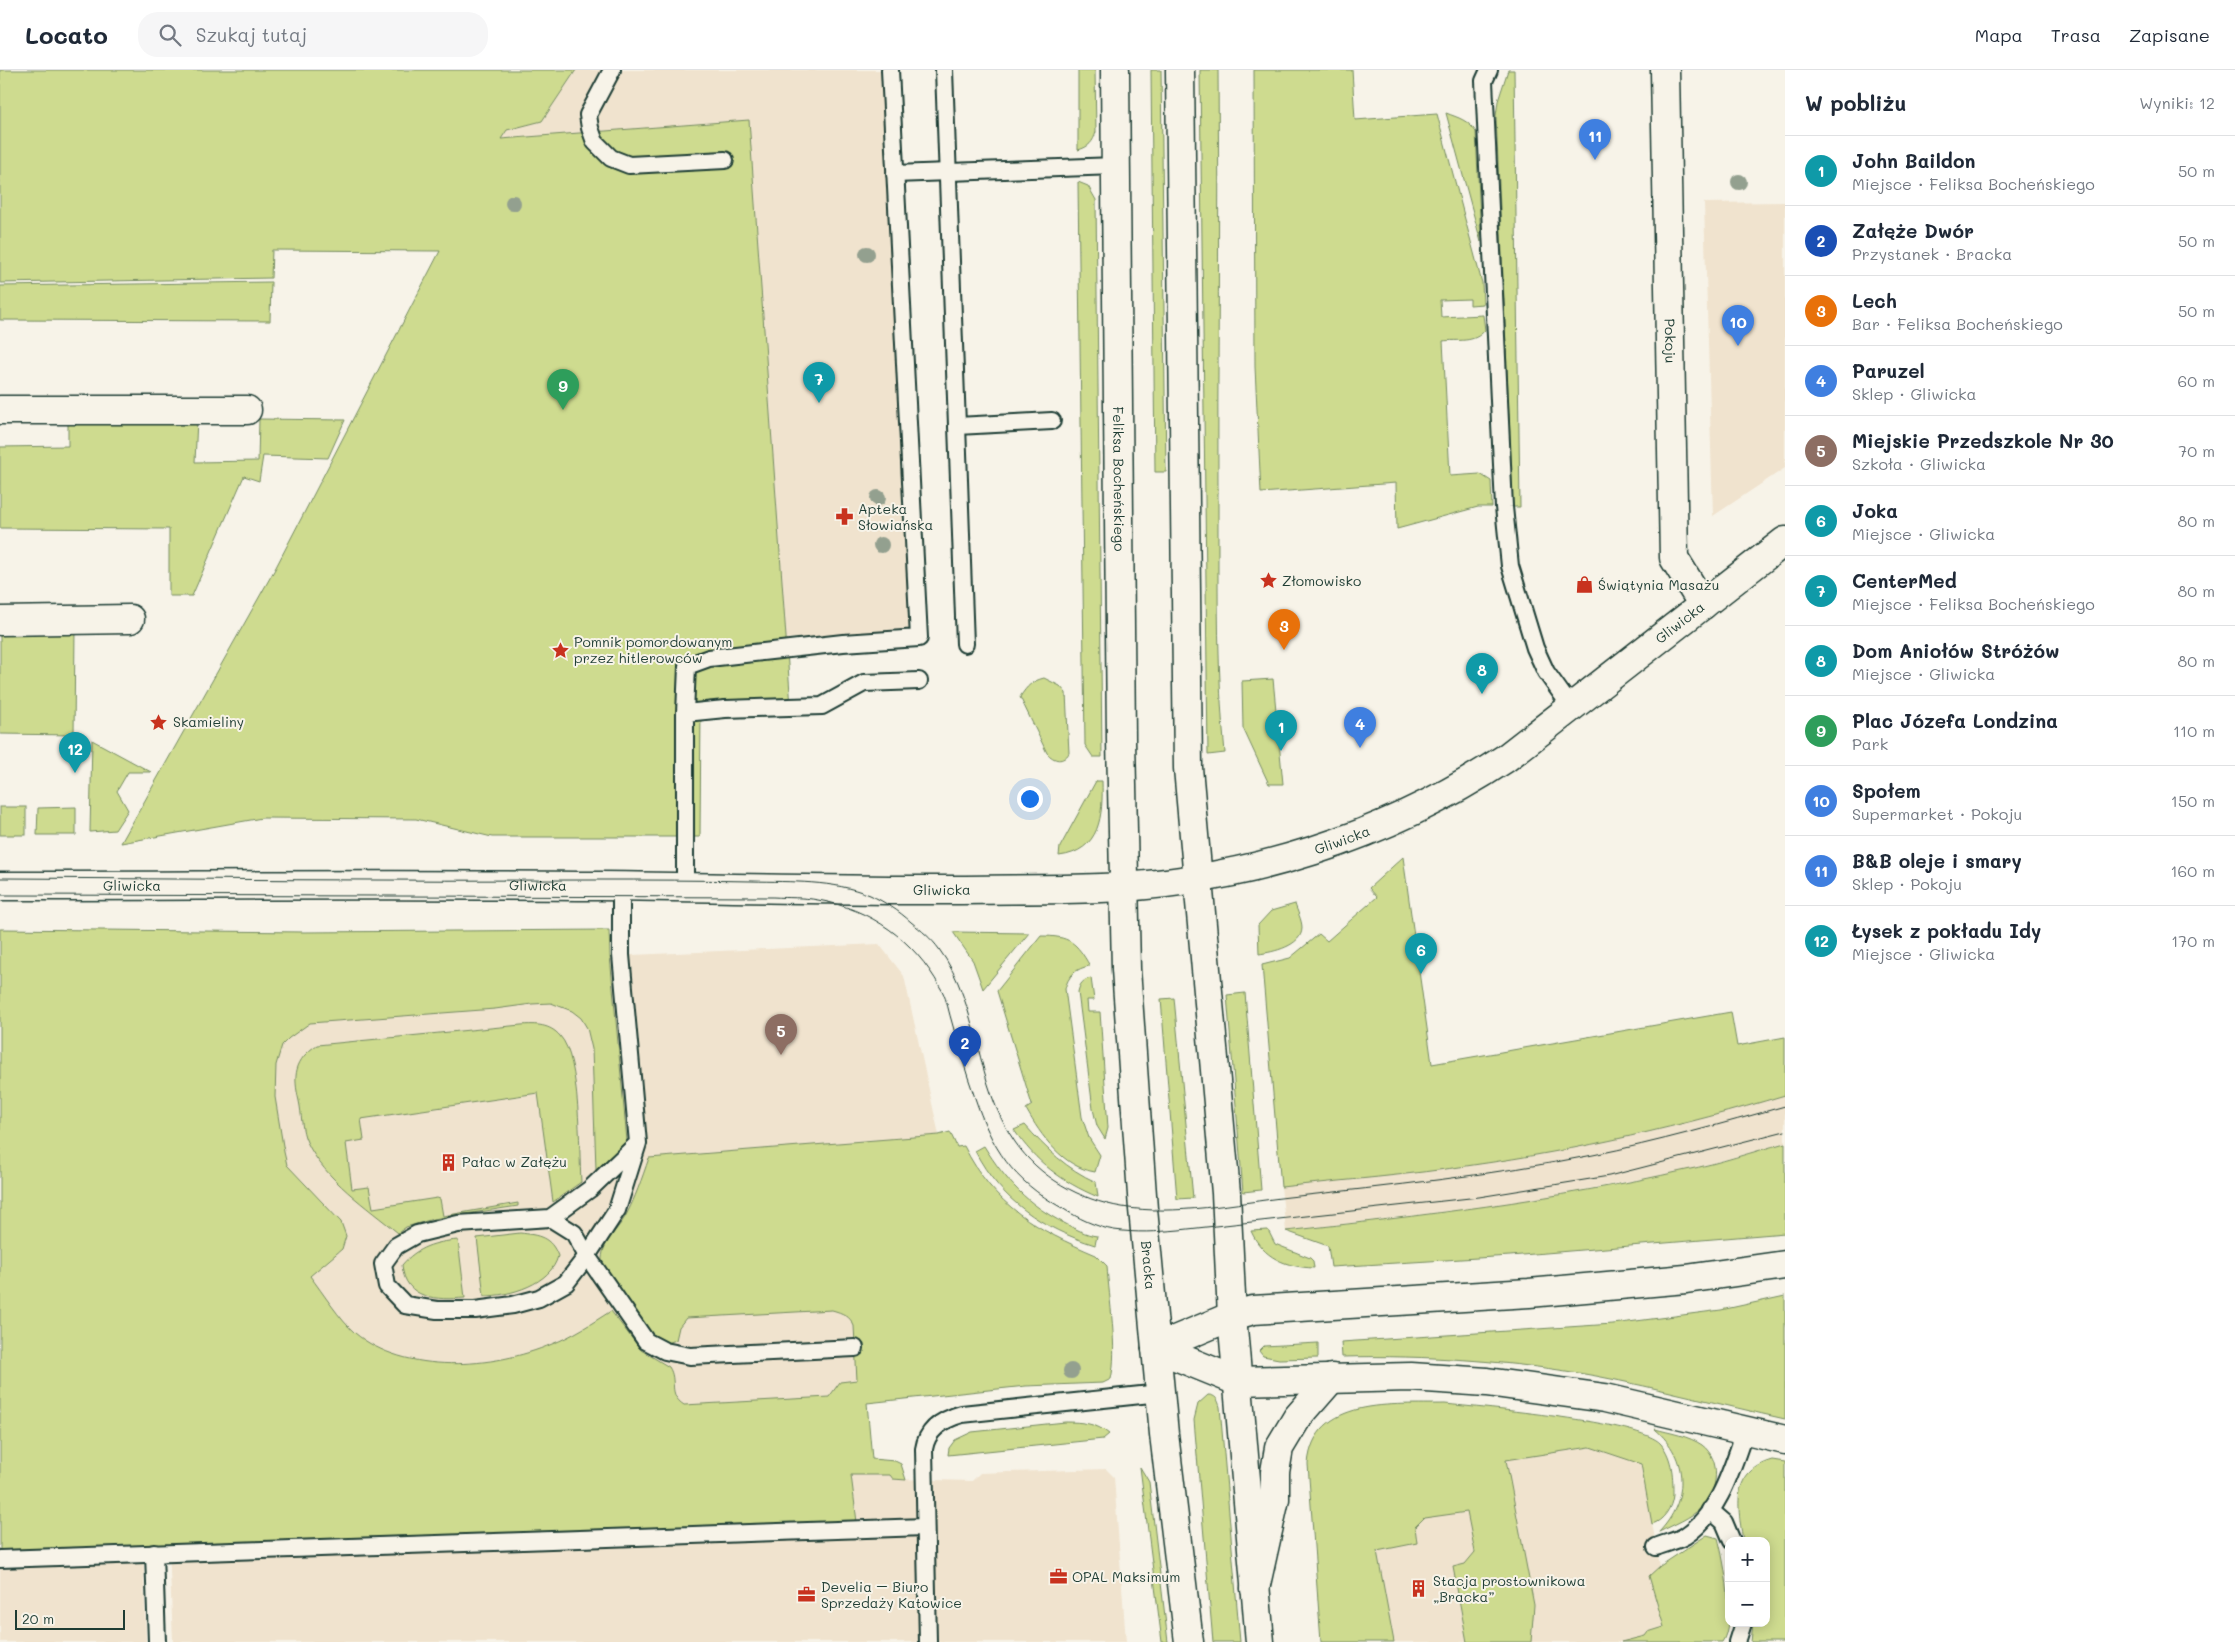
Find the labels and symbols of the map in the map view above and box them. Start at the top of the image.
pin: 11 [1579,119,1611,160]
pin: 10 [1722,305,1754,346]
street label: Pokoju [1661,318,1680,364]
pin: 7 [803,362,835,403]
pin: 9 [547,369,579,410]
street label: Feliksa Bocheńskiego [1109,406,1129,552]
place label: Apteka Słowiańska [858,499,933,534]
pharmacy icon: Apteka Słowiańska [834,507,854,527]
place icon: Złomowisko [1258,571,1278,591]
place label: Złomowisko [1282,571,1361,590]
shop icon: Świątynia Masażu [1574,575,1594,595]
place label: Świątynia Masażu [1598,575,1719,594]
street label: Gliwicka [1651,597,1708,648]
pin: 3 [1268,609,1300,650]
place label: Pomnik pomordowanym przez hitlerowców [574,632,732,667]
place icon: Pomnik pomordowanym przez hitlerowców [550,640,570,660]
pin: 8 [1466,653,1498,694]
pin: 4 [1344,707,1376,748]
pin: 1 [1265,710,1297,751]
place icon: Skamieliny [149,712,169,732]
place label: Skamieliny [173,712,244,731]
pin: 12 [59,732,91,773]
your location [1017,786,1043,812]
street label: Gliwicka [1312,821,1373,858]
street label: Gliwicka [509,875,567,895]
street label: Gliwicka [103,876,161,895]
street label: Gliwicka [913,880,971,899]
pin: 6 [1405,933,1437,974]
pin: 5 [765,1014,797,1055]
pin: 2 [949,1026,981,1067]
building icon: Pałac w Załężu [438,1152,458,1172]
place label: Pałac w Załężu [462,1152,567,1171]
street label: Bracka [1137,1240,1160,1290]
office icon: OPAL Maksimum [1048,1567,1068,1587]
place label: OPAL Maksimum [1072,1567,1180,1586]
place label: Stacja prostownikowa „Bracka” [1433,1571,1585,1606]
place label: Develia – Biuro Sprzedaży Katowice [821,1577,962,1612]
building icon: Stacja prostownikowa „Bracka” [1409,1579,1429,1599]
office icon: Develia – Biuro Sprzedaży Katowice [797,1585,817,1605]
scale bar [15,1607,125,1630]

